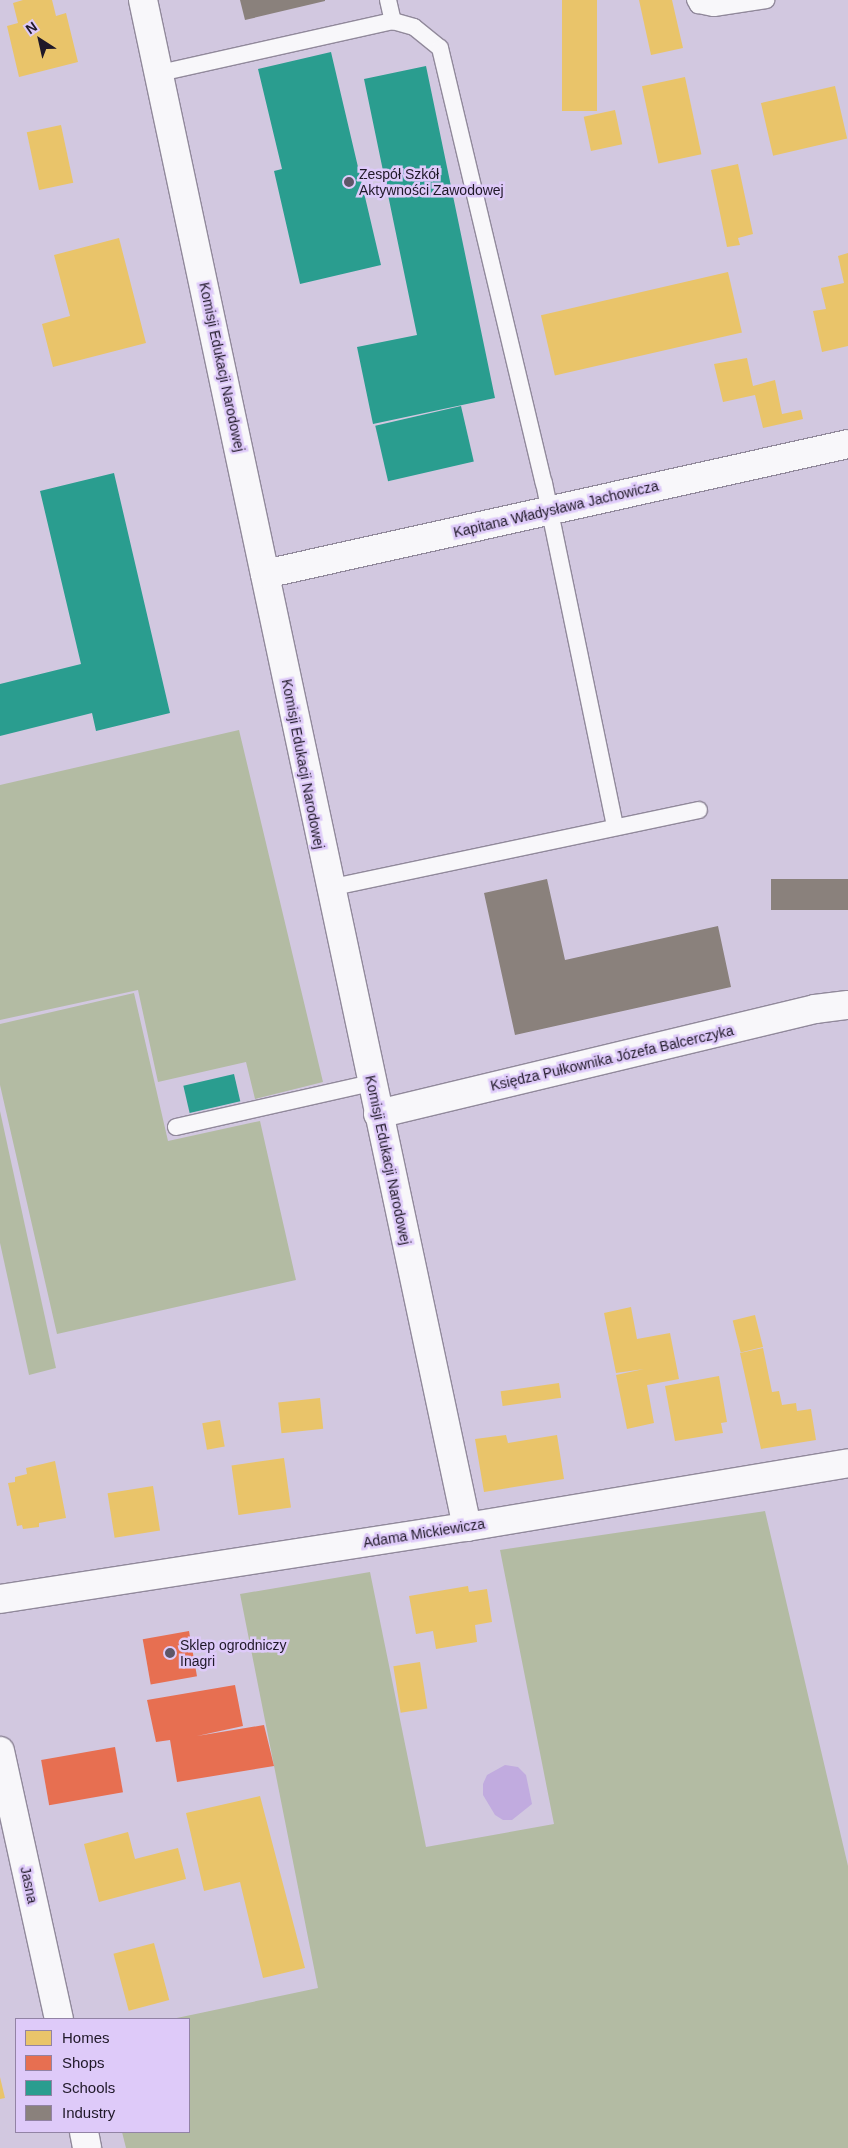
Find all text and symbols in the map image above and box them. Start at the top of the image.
north arrow [15,15,65,65]
text: N [23,18,40,37]
place label: Zespół Szkół Aktywności Zawodowej [359,166,504,198]
marker: Zespół Szkół Aktywności Zawodowej [343,176,355,188]
street label: Komisji Edukacji Narodowej [196,281,248,453]
street label: Kapitana Władysława Jachowicza [452,477,660,541]
street label: Komisji Edukacji Narodowej [278,678,328,850]
street label: Księdza Pułkownika Józefa Balcerczyka [489,1022,735,1094]
street label: Komisji Edukacji Narodowej [362,1074,414,1246]
street label: Adama Mickiewicza [362,1515,486,1551]
place label: Sklep ogrodniczy Inagri [180,1637,287,1670]
marker: Sklep ogrodniczy Inagri [164,1647,176,1659]
street label: Jasna [17,1865,41,1905]
legend [15,2018,190,2133]
text: Homes [62,2029,110,2046]
text: Shops [62,2054,105,2071]
text: Schools [62,2079,115,2096]
text: Industry [62,2104,115,2121]

